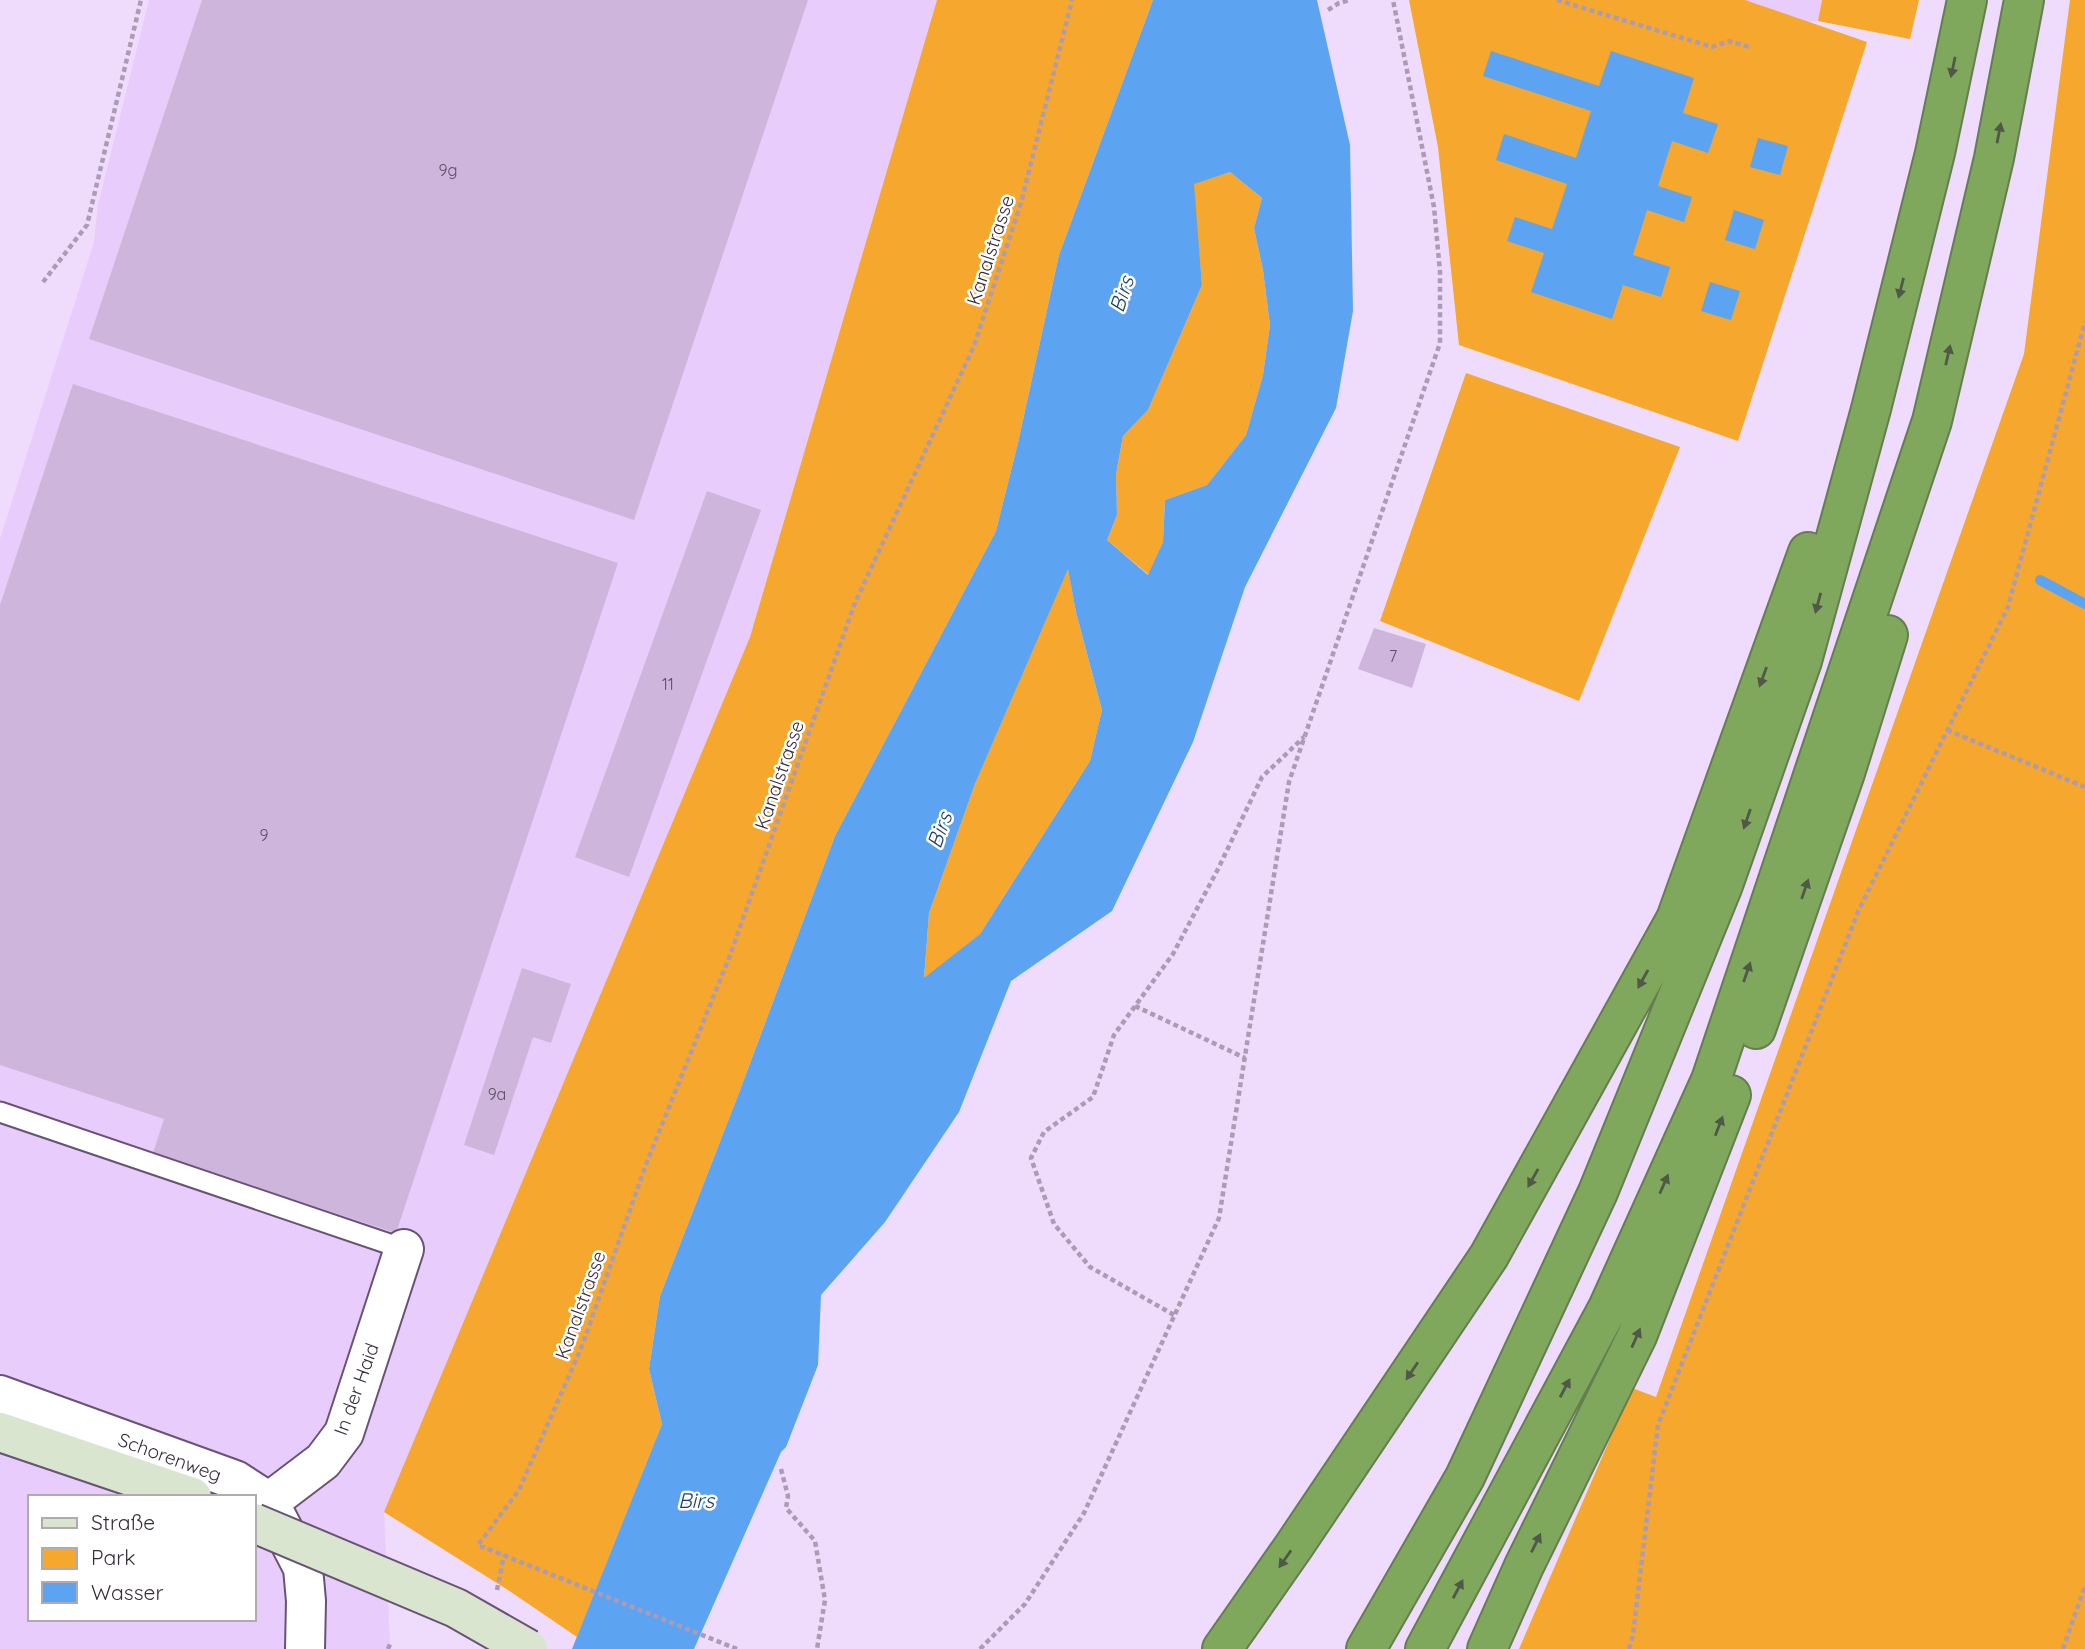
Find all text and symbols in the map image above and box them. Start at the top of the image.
one-way arrow [1947,56,1958,78]
one-way arrow [1993,122,2004,144]
house number: 9g [439,160,457,180]
street label: Kanalstrasse [961,192,1019,308]
water label: Birs [1103,272,1139,315]
one-way arrow [1895,277,1906,299]
one-way arrow [1942,344,1953,366]
one-way arrow [1812,593,1822,614]
house number: 7 [1389,646,1397,666]
one-way arrow [1757,666,1768,687]
house number: 11 [662,674,674,694]
street label: Kanalstrasse [749,717,809,833]
water label: Birs [921,808,958,851]
one-way arrow [1741,808,1752,829]
house number: 9 [260,825,269,845]
one-way arrow [1800,879,1811,900]
one-way arrow [1743,962,1753,983]
one-way arrow [1637,969,1649,988]
house number: 9a [488,1084,506,1104]
one-way arrow [1713,1116,1724,1137]
one-way arrow [1527,1168,1539,1188]
one-way arrow [1658,1174,1670,1194]
street label: Kanalstrasse [549,1247,611,1363]
one-way arrow [1630,1328,1642,1348]
street label: In der Haid [328,1340,384,1438]
one-way arrow [1406,1361,1419,1380]
one-way arrow [1559,1378,1571,1398]
street label: Schorenweg [115,1427,225,1487]
water label: Birs [678,1487,715,1513]
legend [28,1495,256,1621]
text: Straße [91,1509,155,1535]
one-way arrow [1531,1533,1542,1553]
text: Park [91,1544,135,1570]
one-way arrow [1278,1550,1292,1568]
text: Wasser [91,1579,163,1605]
one-way arrow [1452,1579,1464,1599]

